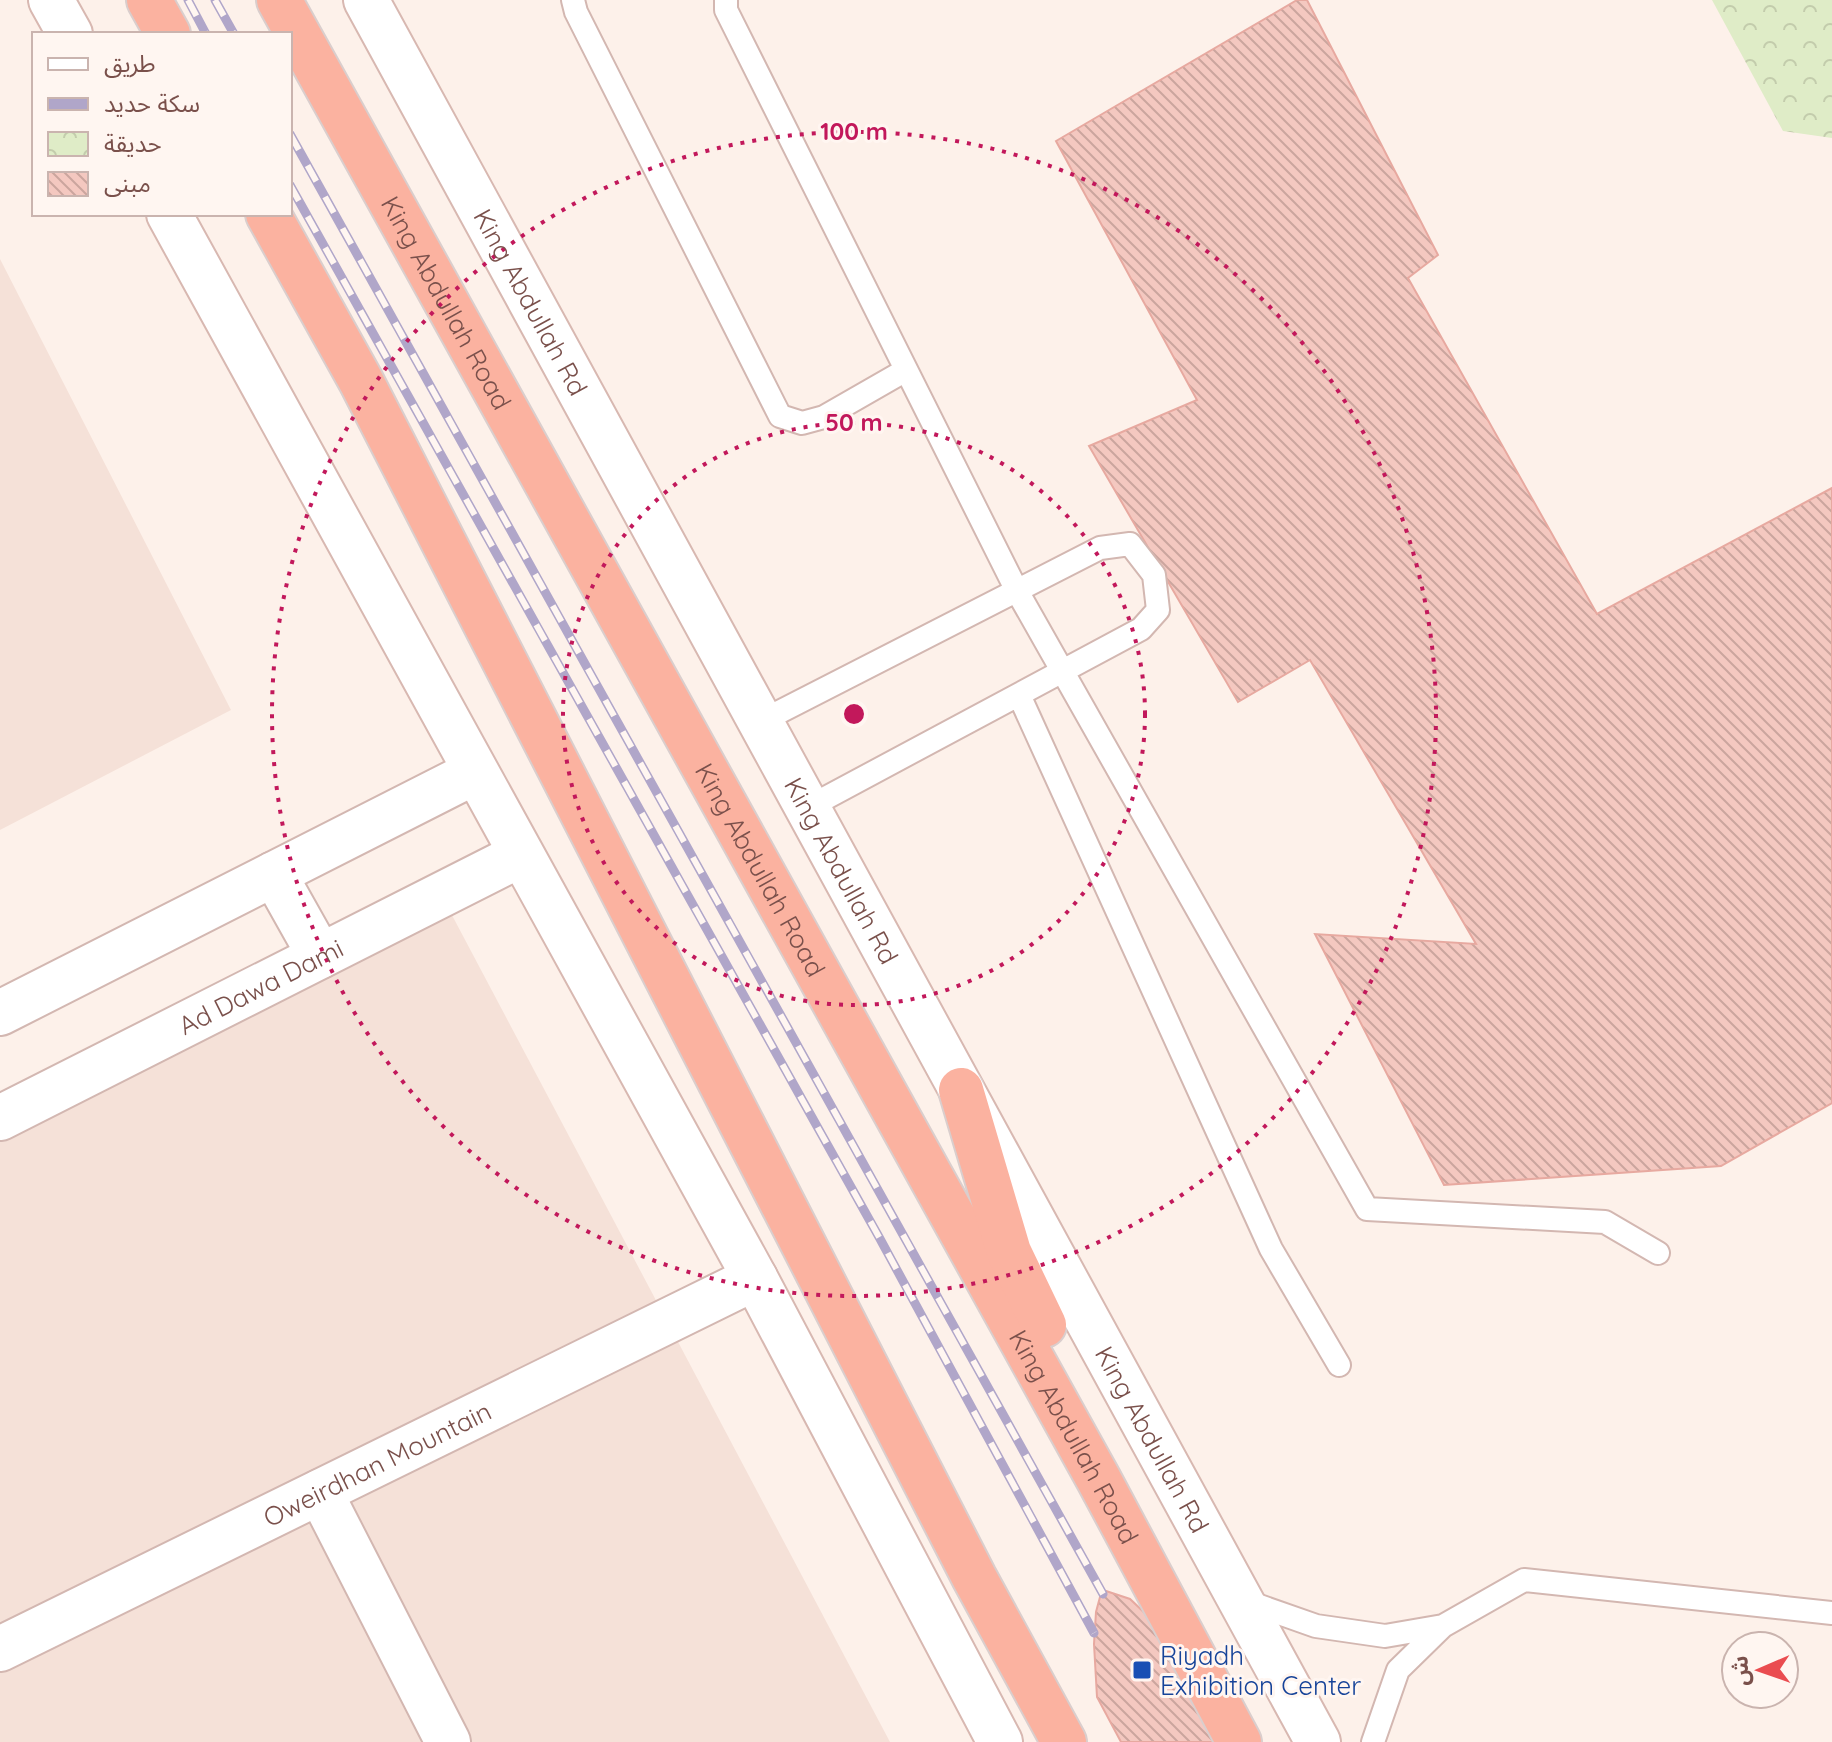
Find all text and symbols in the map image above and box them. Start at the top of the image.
legend [32,32,292,216]
text: طريق [104,48,156,79]
text: سكة حديد [104,88,200,118]
text: 100 m [820,116,888,146]
text: حديقة [104,128,162,158]
text: مبنى [104,168,151,198]
street label: King Abdullah Road [374,190,519,415]
street label: King Abdullah Rd [467,203,595,401]
text: 50 m [825,407,883,437]
centre of rings [840,700,868,728]
street label: King Abdullah Road [688,757,833,982]
street label: King Abdullah Rd [777,771,906,970]
street label: Ad Dawa Dami [173,931,348,1042]
street label: King Abdullah Road [1002,1324,1146,1549]
street label: King Abdullah Rd [1088,1340,1217,1538]
street label: Oweirdhan Mountain [258,1394,496,1534]
north arrow [1720,1630,1800,1710]
place label: Riyadh Exhibition Center [1160,1639,1361,1702]
text: ش [1725,1655,1755,1686]
marker: Riyadh Exhibition Center [1131,1659,1153,1681]

